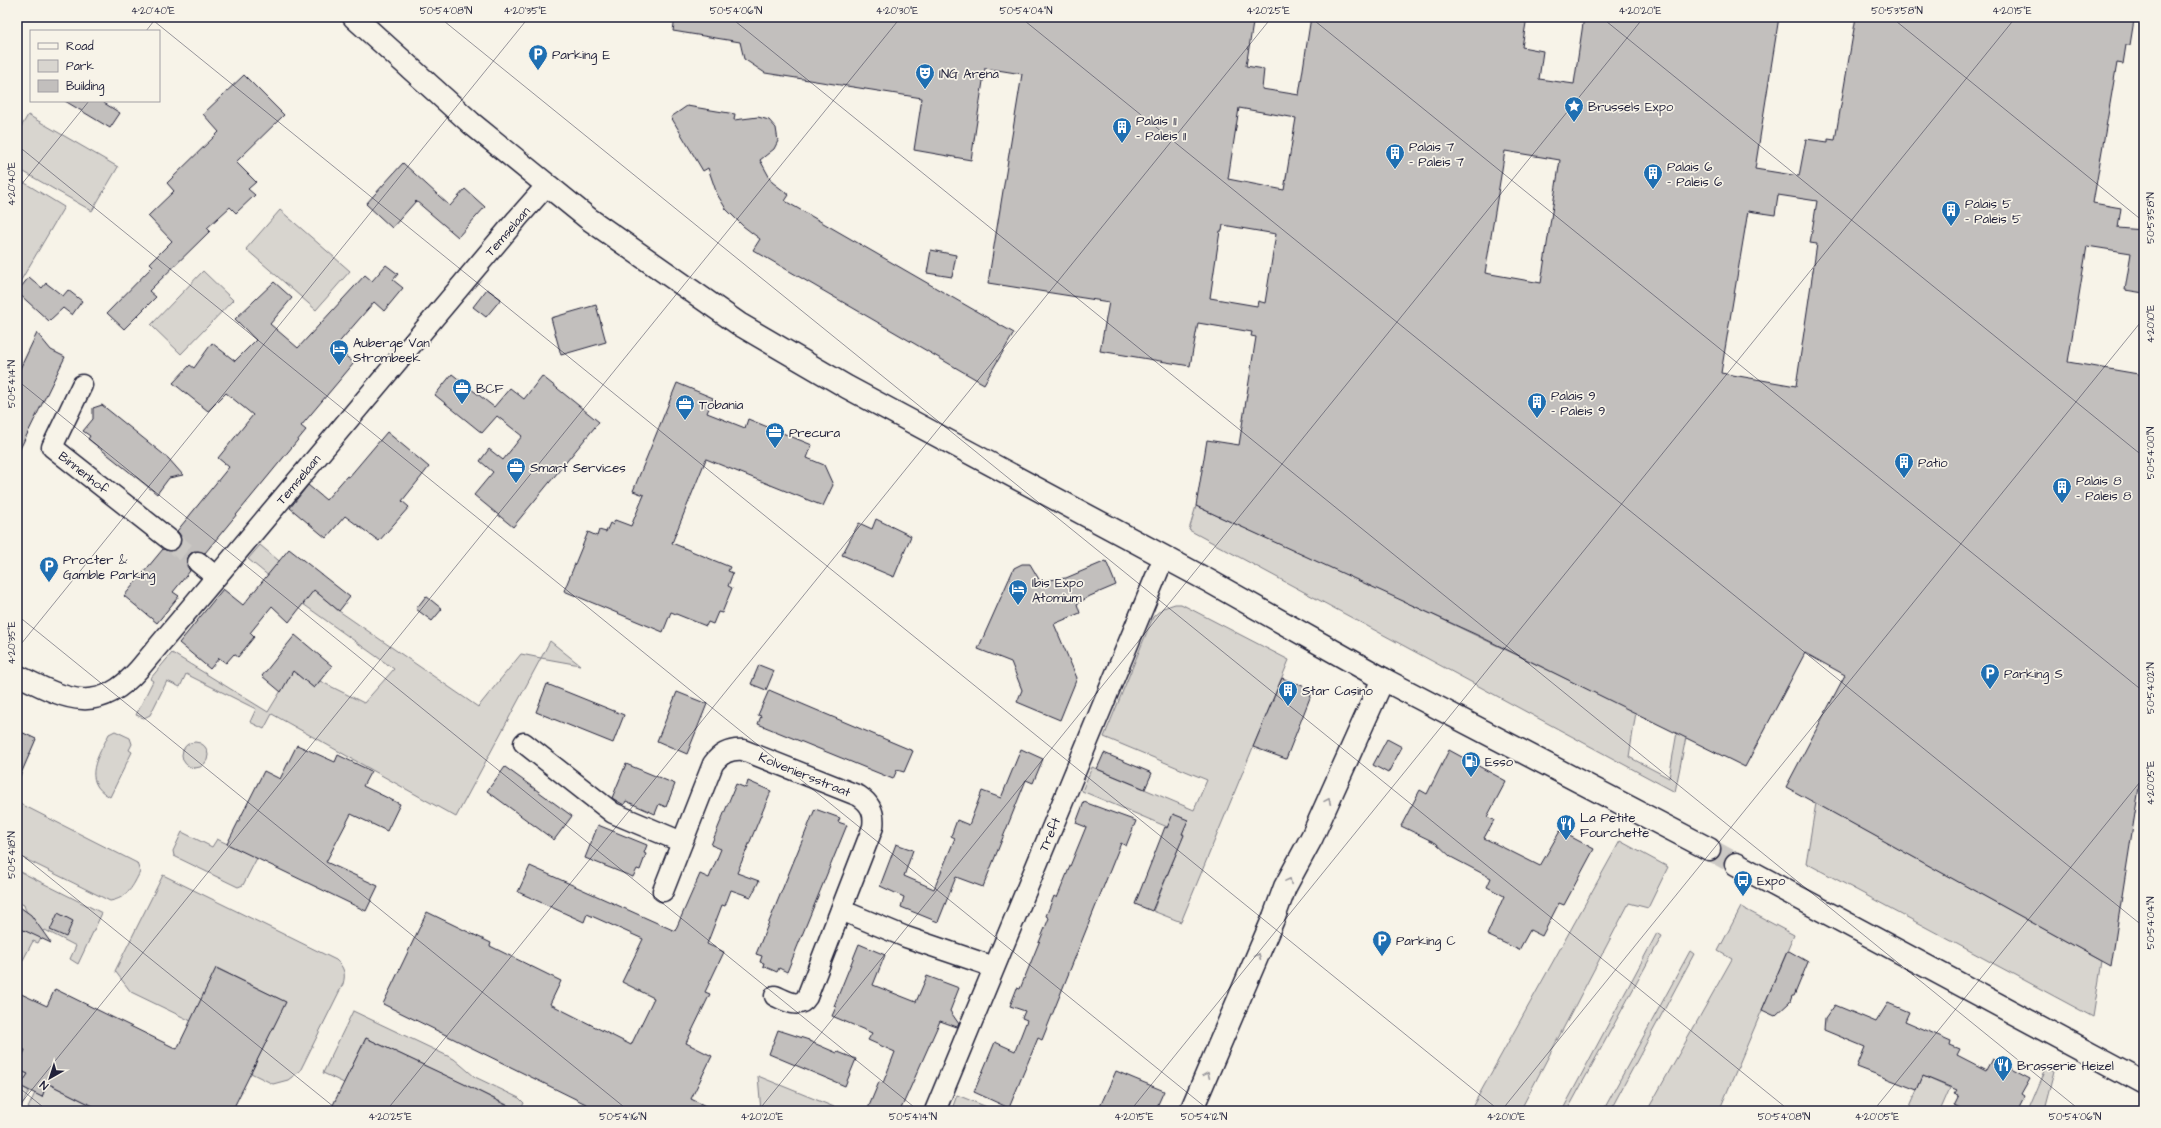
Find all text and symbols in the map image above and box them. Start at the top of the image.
text: 4°20'40"E [131,4,175,18]
text: 50°54'08"N [420,4,472,18]
text: 4°20'35"E [503,4,547,18]
text: 50°54'06"N [710,4,762,18]
text: 4°20'30"E [876,4,918,18]
text: 50°54'04"N [1000,4,1052,18]
text: 4°20'25"E [1246,4,1290,18]
text: 4°20'20"E [1619,4,1662,18]
text: 50°53'58"N [1871,4,1923,18]
text: 4°20'15"E [1992,4,2032,18]
legend [30,30,160,102]
text: Road [66,38,94,55]
parking icon: Parking E [527,43,549,71]
place label: Parking E [552,46,610,65]
text: Park [66,58,94,75]
theatre icon: ING Arena [914,62,936,90]
place label: ING Arena [939,65,999,83]
text: Building [66,78,104,96]
place icon: Brussels Expo [1563,95,1585,123]
place label: Brussels Expo [1588,98,1674,116]
place label: Palais 11 - Paleis 11 [1136,112,1187,145]
building icon: Palais 11 - Paleis 11 [1111,116,1133,144]
place label: Palais 7 - Paleis 7 [1409,138,1464,171]
building icon: Palais 7 - Paleis 7 [1384,142,1406,170]
place label: Palais 6 - Paleis 6 [1667,158,1722,191]
text: 4°20'40"E [5,162,19,206]
building icon: Palais 6 - Paleis 6 [1642,162,1664,190]
text: 50°53'58"N [2144,192,2158,244]
place label: Palais 5 - Paleis 5 [1965,195,2021,228]
building icon: Palais 5 - Paleis 5 [1940,199,1962,227]
street label: Temselaan [481,203,535,260]
text: 4°20'10"E [2144,305,2158,343]
place label: Auberge Van Strombeek [353,334,430,367]
hotel icon: Auberge Van Strombeek [328,338,350,366]
text: 50°54'14"N [5,360,19,408]
office icon: BCF [451,377,473,405]
place label: BCF [476,380,503,398]
place label: Palais 9 - Paleis 9 [1551,387,1605,420]
building icon: Palais 9 - Paleis 9 [1526,391,1548,419]
office icon: Tobania [674,393,696,421]
place label: Tobania [699,396,744,414]
office icon: Precura [764,421,786,449]
place label: Precura [789,424,840,442]
text: 50°54'00"N [2144,427,2158,479]
street label: Binnenhof [55,447,112,498]
street label: Temselaan [272,450,325,509]
building icon: Patio [1893,451,1915,479]
place label: Patio [1918,454,1948,472]
office icon: Smart Services [505,456,527,484]
place label: Smart Services [530,459,626,477]
place label: Palais 8 - Paleis 8 [2076,472,2132,505]
building icon: Palais 8 - Paleis 8 [2051,476,2073,504]
place label: Procter & Gamble Parking [63,551,156,585]
parking icon: Procter & Gamble Parking [38,555,60,583]
place label: Ibis Expo Atomium [1032,574,1084,607]
hotel icon: Ibis Expo Atomium [1007,578,1029,606]
text: 4°20'35"E [5,621,19,665]
parking icon: Parking S [1979,662,2001,690]
text: 50°54'02"N [2144,662,2158,714]
place label: Parking S [2004,665,2063,684]
building icon: Star Casino [1277,679,1299,707]
place label: Star Casino [1302,682,1373,700]
street label: Kolveniersstraat [756,748,854,802]
fuel station icon: Esso [1460,750,1482,778]
place label: Esso [1485,753,1514,771]
text: 4°20'05"E [2144,761,2158,805]
one-way arrow [1323,798,1331,806]
place label: La Petite Fourchette [1580,809,1649,842]
restaurant icon: La Petite Fourchette [1555,813,1577,841]
street label: Treft [1035,814,1065,854]
text: 50°54'18"N [5,831,19,879]
bus stop icon: Expo [1732,869,1754,897]
place label: Expo [1757,872,1786,890]
one-way arrow [1284,878,1291,885]
text: 50°54'04"N [2144,897,2158,949]
parking icon: Parking C [1371,929,1393,957]
place label: Parking C [1396,932,1456,951]
one-way arrow [1253,952,1261,960]
restaurant icon: Brasserie Heizel [1992,1054,2014,1082]
place label: Brasserie Heizel [2017,1057,2114,1075]
north arrow [30,1058,70,1098]
one-way arrow [1202,1072,1210,1079]
text: N [37,1077,51,1093]
text: 4°20'25"E [368,1110,412,1124]
text: 50°54'16"N [599,1110,647,1124]
text: 4°20'20"E [741,1110,784,1124]
text: 50°54'14"N [889,1110,937,1124]
text: 4°20'15"E [1114,1110,1154,1124]
text: 50°54'12"N [1181,1110,1227,1124]
text: 4°20'10"E [1487,1110,1525,1124]
text: 50°54'08"N [1758,1110,1810,1124]
text: 4°20'05"E [1855,1110,1899,1124]
text: 50°54'06"N [2049,1110,2101,1124]

